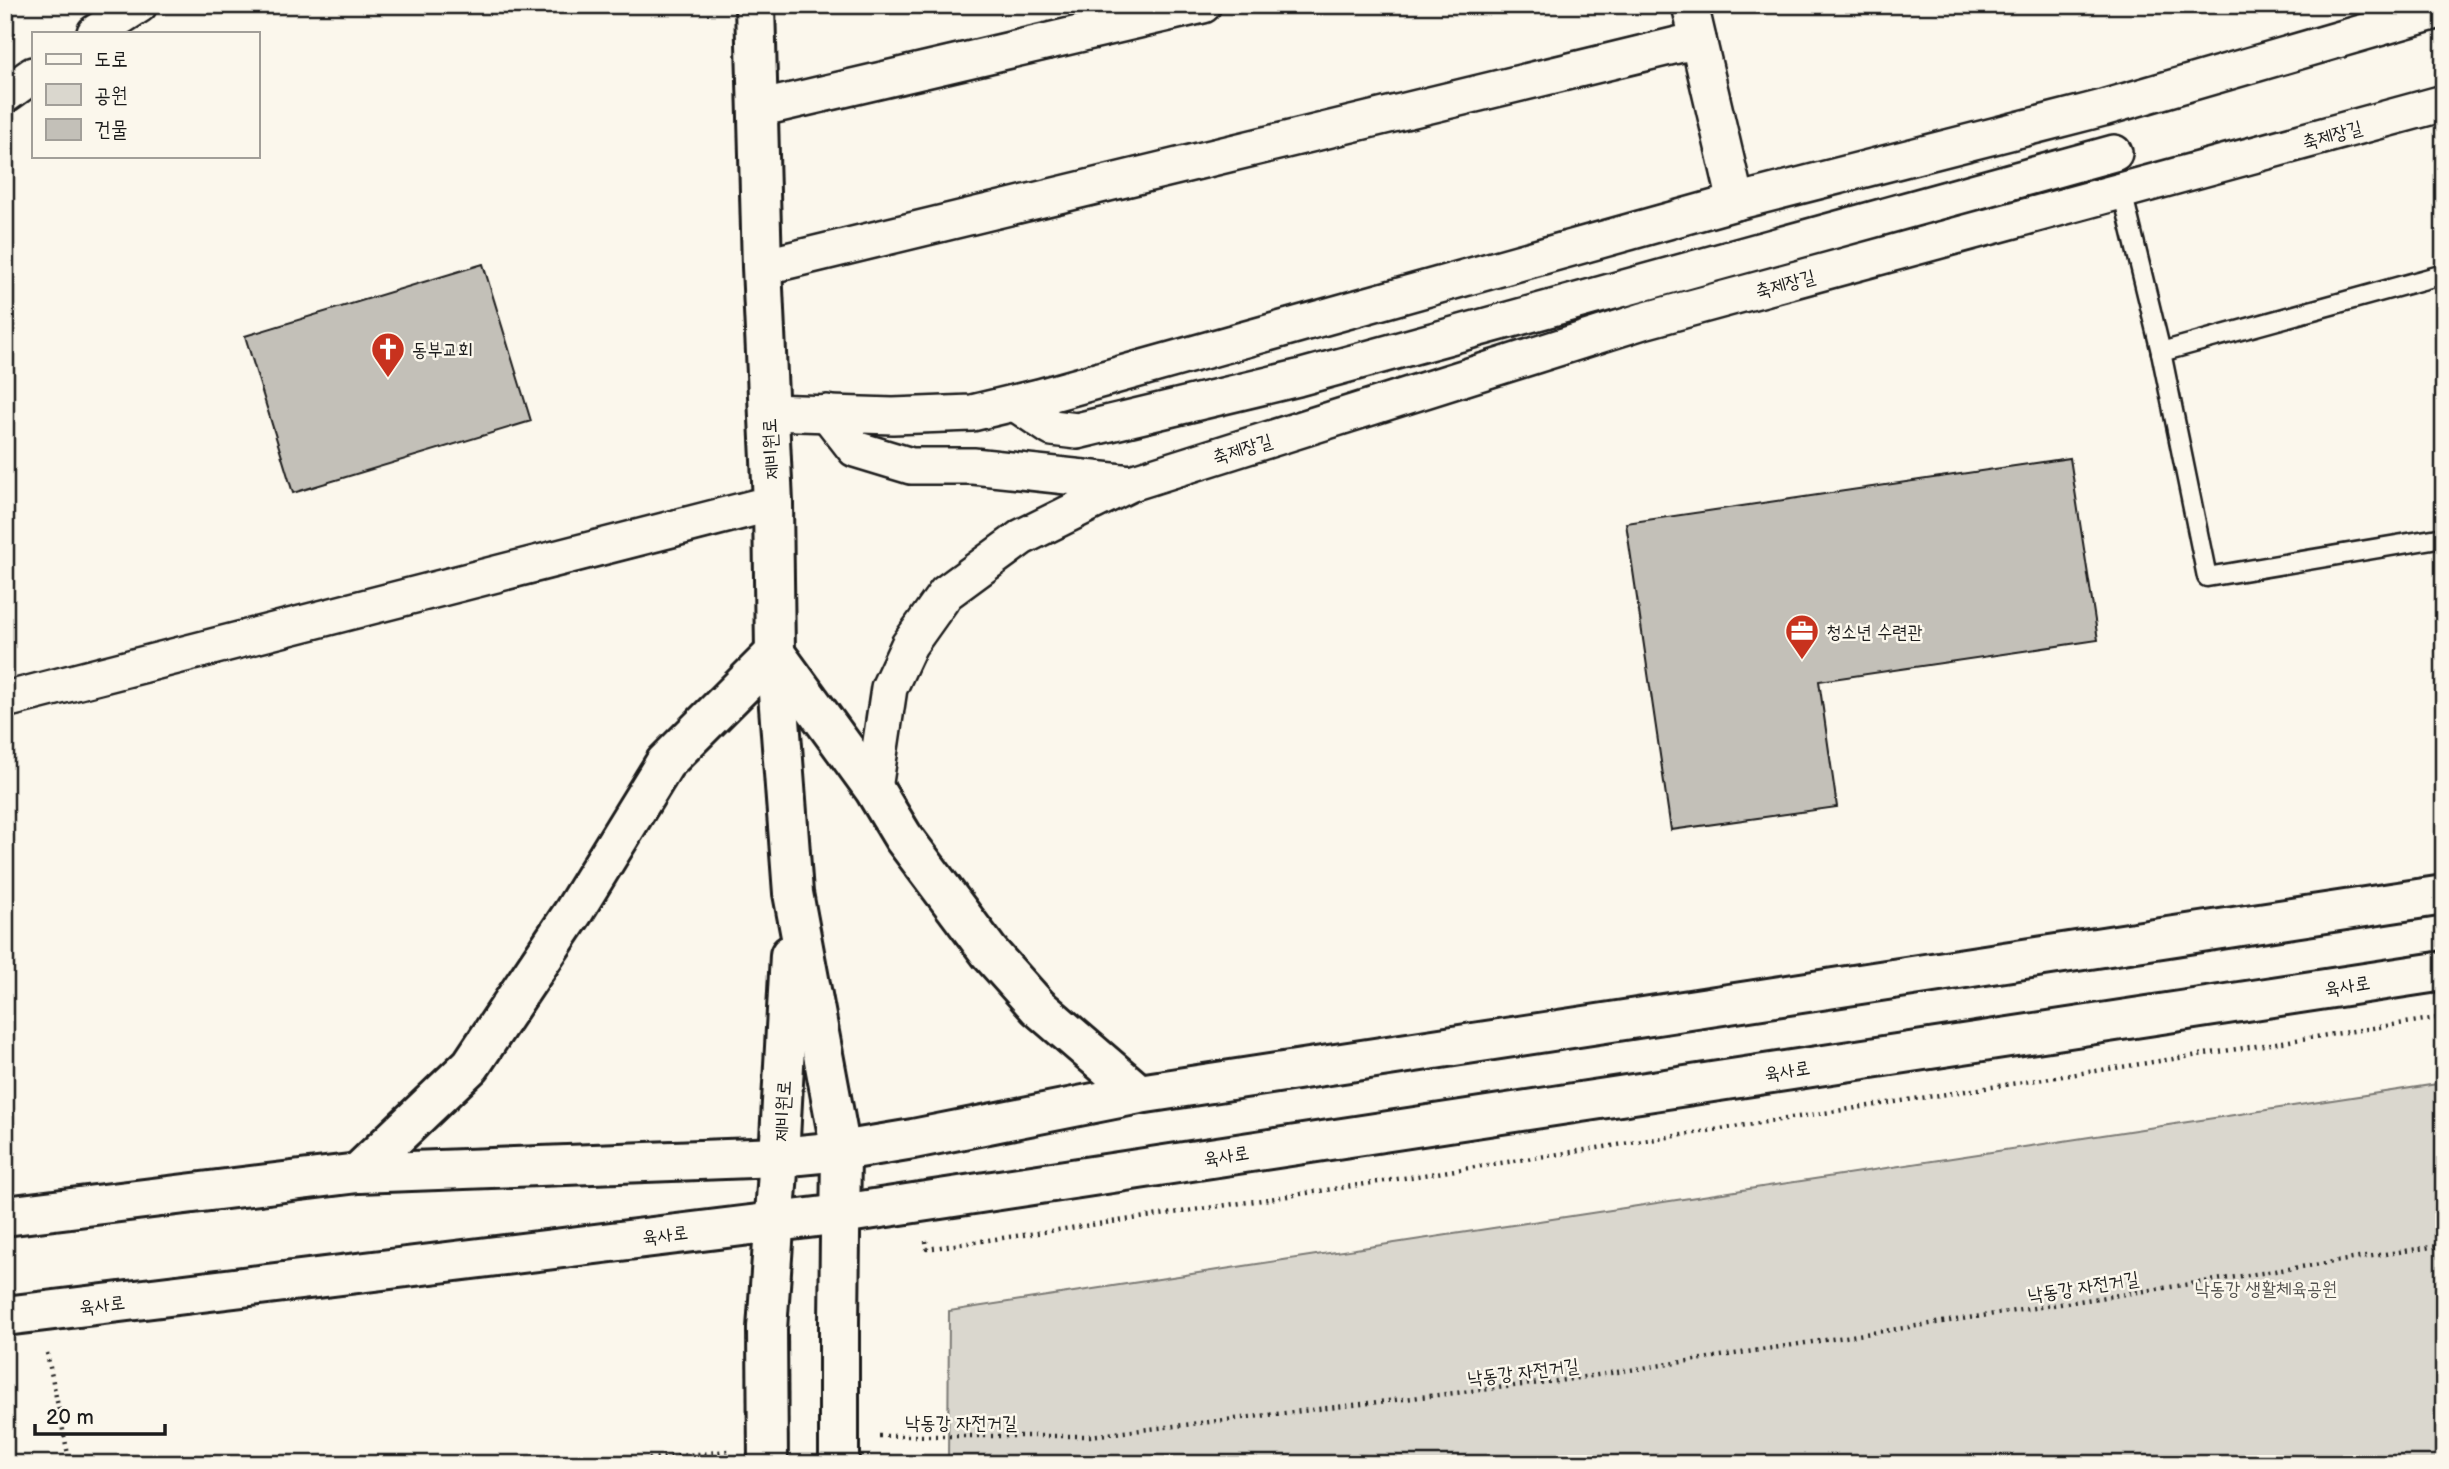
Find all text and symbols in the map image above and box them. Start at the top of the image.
legend [32,32,259,158]
text: 도로 [94,47,128,72]
text: 공원 [94,83,128,108]
street label: 축제장길 [2300,116,2365,154]
text: 건물 [94,117,128,142]
street label: 축제장길 [1753,265,1818,303]
church icon: 동부교회 [369,330,407,379]
place label: 동부교회 [412,339,473,362]
street label: 제비원로 [758,418,785,480]
street label: 축제장길 [1210,429,1275,469]
office icon: 청소년 수련관 [1783,612,1821,661]
place label: 청소년 수련관 [1826,621,1923,644]
street label: 육사로 [2323,972,2372,1001]
street label: 육사로 [1763,1057,1812,1086]
street label: 제비원로 [770,1080,797,1142]
street label: 육사로 [1202,1142,1251,1171]
street label: 육사로 [641,1221,689,1250]
street label: 낙동강 자전거길 [2026,1267,2140,1308]
park label: 낙동강 생활체육공원 [2195,1278,2337,1301]
street label: 육사로 [78,1291,126,1320]
street label: 낙동강 자전거길 [1466,1354,1580,1391]
scale bar [35,1392,164,1436]
text: 20 m [46,1405,94,1430]
street label: 낙동강 자전거길 [905,1412,1017,1435]

